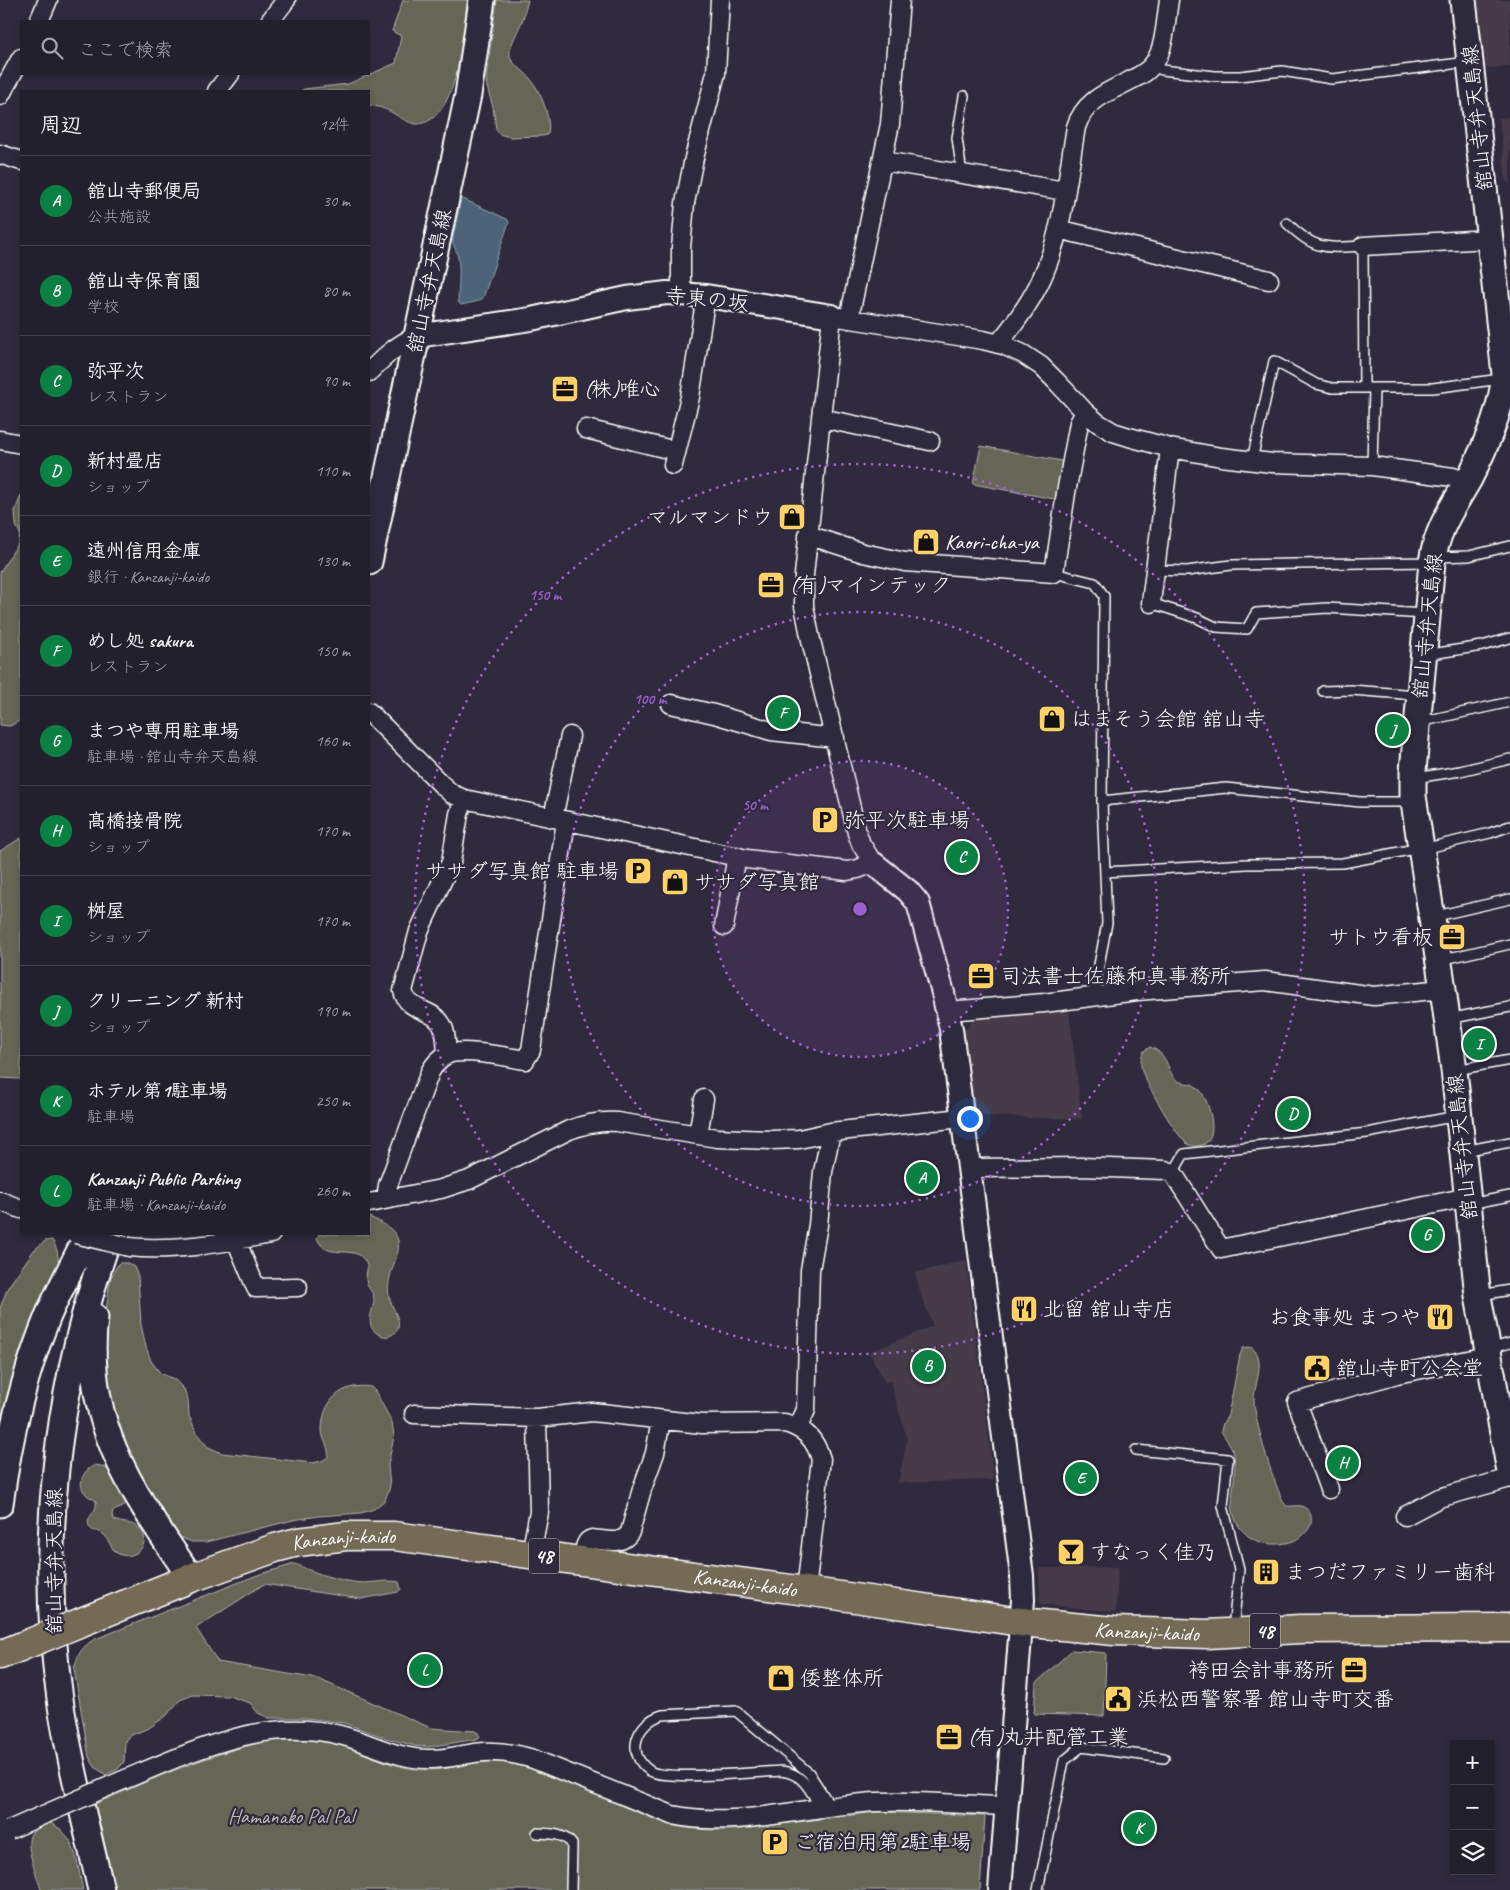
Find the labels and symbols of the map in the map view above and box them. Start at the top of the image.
street label: 舘山寺弁天島線 [1456,44,1498,192]
street label: 舘山寺弁天島線 [401,206,457,356]
street label: 寺東の坂 [664,282,750,316]
office icon: (株)唯心 [550,374,580,404]
place label: (株)唯心 [584,376,661,402]
shop icon: マルマンドウ [777,502,807,532]
place label: マルマンドウ [647,504,773,530]
shop icon: Kaori-cha-ya [911,527,941,557]
place label: Kaori-cha-ya [945,529,1041,555]
street label: 舘山寺弁天島線 [1406,552,1448,700]
office icon: (有)マインテック [756,570,786,600]
place label: (有)マインテック [790,572,951,598]
text: 150 m [529,586,563,605]
text: 100 m [634,690,668,709]
pin: F [767,694,799,732]
shop icon: はまそう会館 舘山寺 [1037,704,1067,734]
place label: はまそう会館 舘山寺 [1071,706,1265,732]
pin: J [1377,711,1409,749]
text: 50 m [742,796,769,815]
parking icon: 弥平次駐車場 [810,805,840,835]
place label: 弥平次駐車場 [844,807,970,833]
pin: C [946,838,978,876]
parking icon: ササダ写真館 駐車場 [623,856,653,886]
place label: ササダ写真館 駐車場 [425,858,619,884]
shop icon: ササダ写真館 [660,867,690,897]
place label: ササダ写真館 [694,869,820,895]
centre of rings [851,900,869,918]
office icon: サトウ看板 [1437,922,1467,952]
place label: サトウ看板 [1328,924,1433,950]
office icon: 司法書士佐藤和真事務所 [966,961,996,991]
place label: 司法書士佐藤和真事務所 [1000,963,1231,989]
pin: I [1463,1025,1495,1063]
street label: 舘山寺弁天島線 [1441,1073,1483,1221]
pin: D [1277,1095,1309,1133]
your location [957,1106,983,1132]
pin: A [906,1159,938,1197]
pin: G [1411,1216,1443,1254]
restaurant icon: 北留 舘山寺店 [1009,1294,1039,1324]
place label: 北留 舘山寺店 [1043,1296,1174,1322]
restaurant icon: お食事処 まつや [1425,1302,1455,1332]
place label: お食事処 まつや [1269,1304,1421,1330]
pin: B [912,1347,944,1385]
public building icon: 舘山寺町公会堂 [1302,1353,1332,1383]
place label: 舘山寺町公会堂 [1336,1355,1483,1381]
pin: H [1327,1444,1359,1482]
pin: E [1065,1459,1097,1497]
street label: 舘山寺弁天島線 [41,1488,67,1635]
street label: Kanzanji-kaido [288,1523,397,1556]
bar icon: すなっく佳乃 [1056,1537,1086,1567]
road number: 48 [529,1538,559,1574]
place label: すなっく佳乃 [1090,1539,1216,1565]
building icon: まつだファミリー歯科 [1251,1557,1281,1587]
place label: まつだファミリー歯科 [1285,1559,1495,1585]
street label: Kanzanji-kaido [691,1563,800,1603]
road number: 48 [1250,1614,1280,1648]
street label: Kanzanji-kaido [1093,1616,1201,1647]
pin: L [409,1651,441,1689]
office icon: 袴田会計事務所 [1339,1655,1369,1685]
place label: 袴田会計事務所 [1188,1657,1335,1683]
shop icon: 倭整体所 [766,1663,796,1693]
place label: 倭整体所 [800,1665,884,1691]
public building icon: 浜松西警察署 館山寺町交番 [1103,1684,1133,1714]
place label: 浜松西警察署 館山寺町交番 [1137,1686,1394,1712]
office icon: (有)丸井配管工業 [934,1722,964,1752]
place label: (有)丸井配管工業 [968,1724,1129,1750]
park label: Hamanako Pal Pal [228,1803,358,1829]
pin: K [1123,1809,1155,1847]
parking icon: ご宿泊用第2駐車場 [760,1827,790,1857]
place label: ご宿泊用第2駐車場 [794,1829,971,1855]

